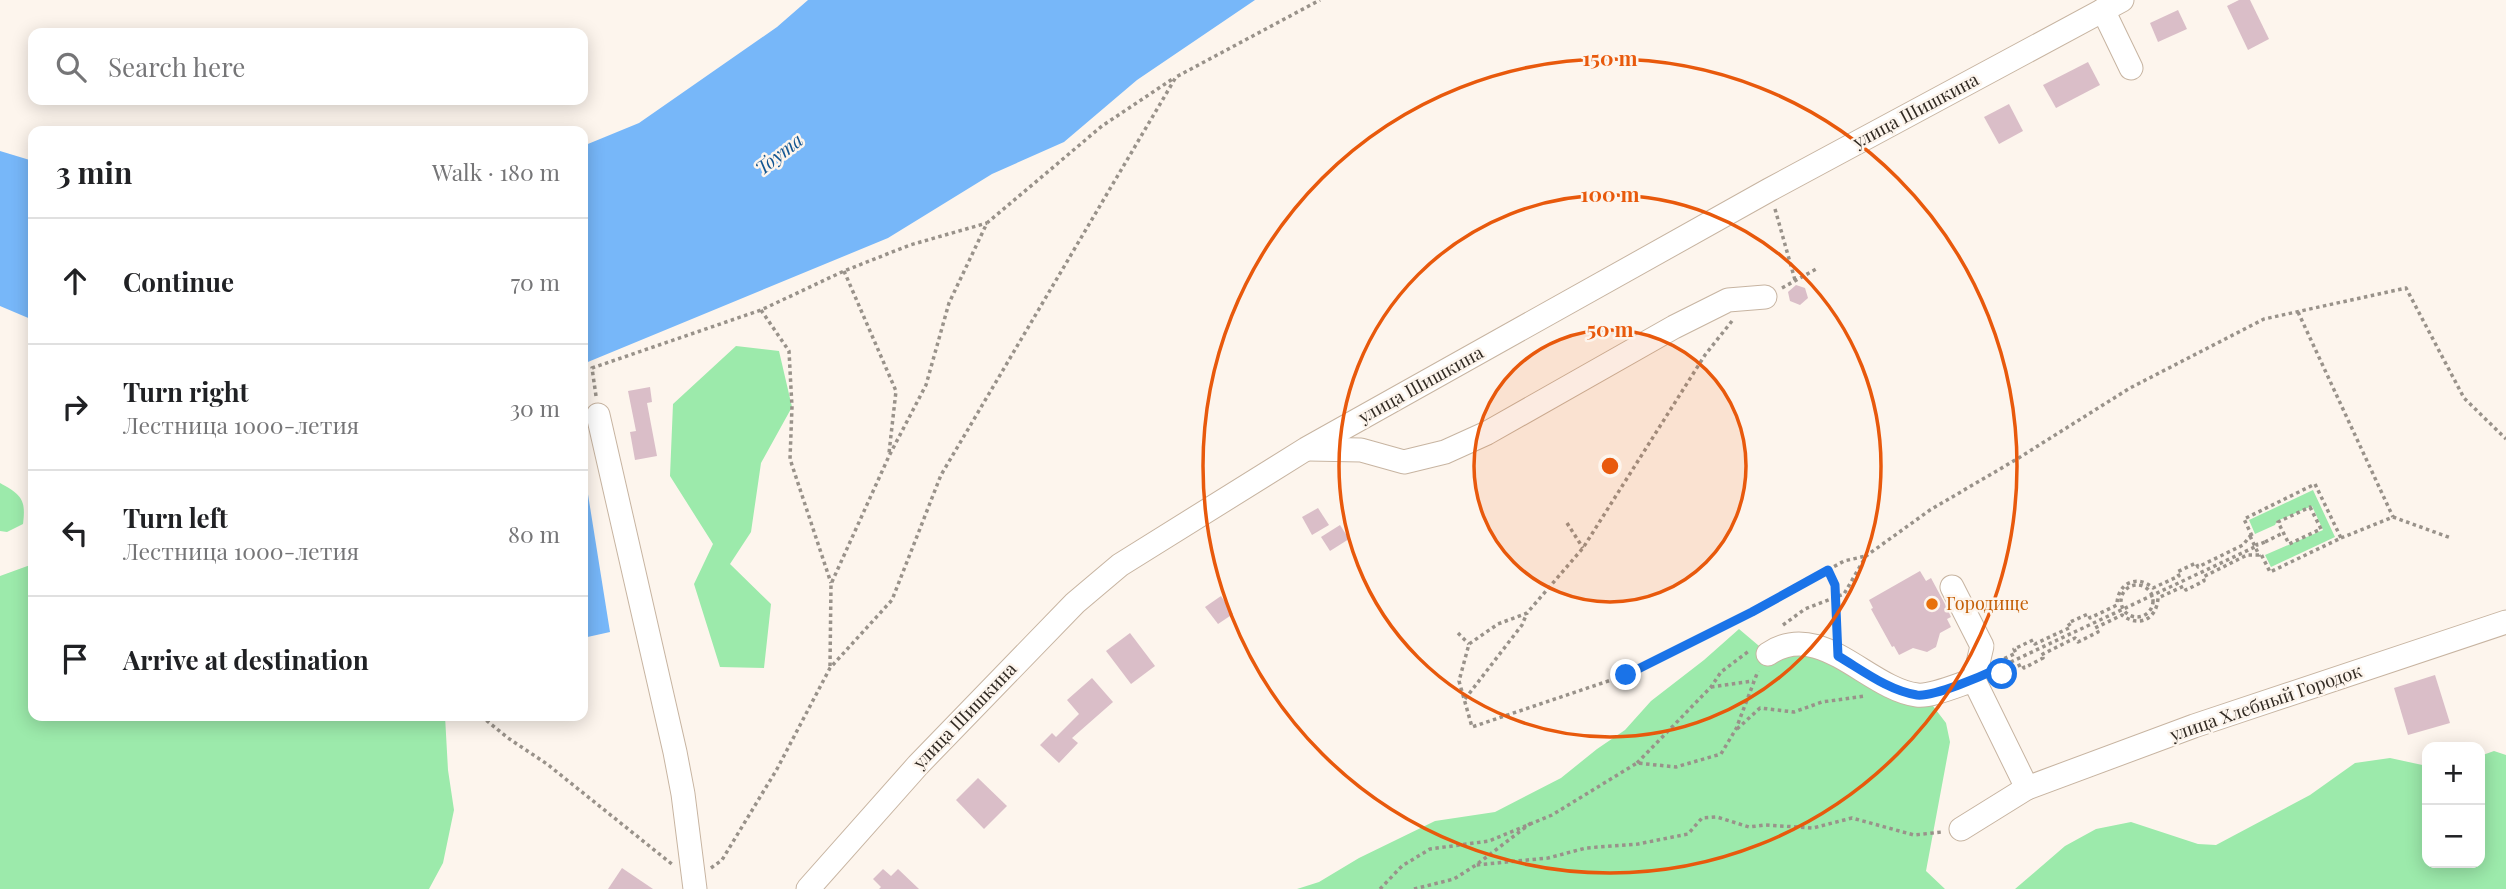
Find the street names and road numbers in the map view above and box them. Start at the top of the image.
street label: улица Шишкина [1848,67,1983,154]
street label: улица Шишкина [1353,340,1487,429]
street label: улица Шишкина [907,657,1021,774]
street label: улица Хлебный Городок [2166,658,2365,747]

